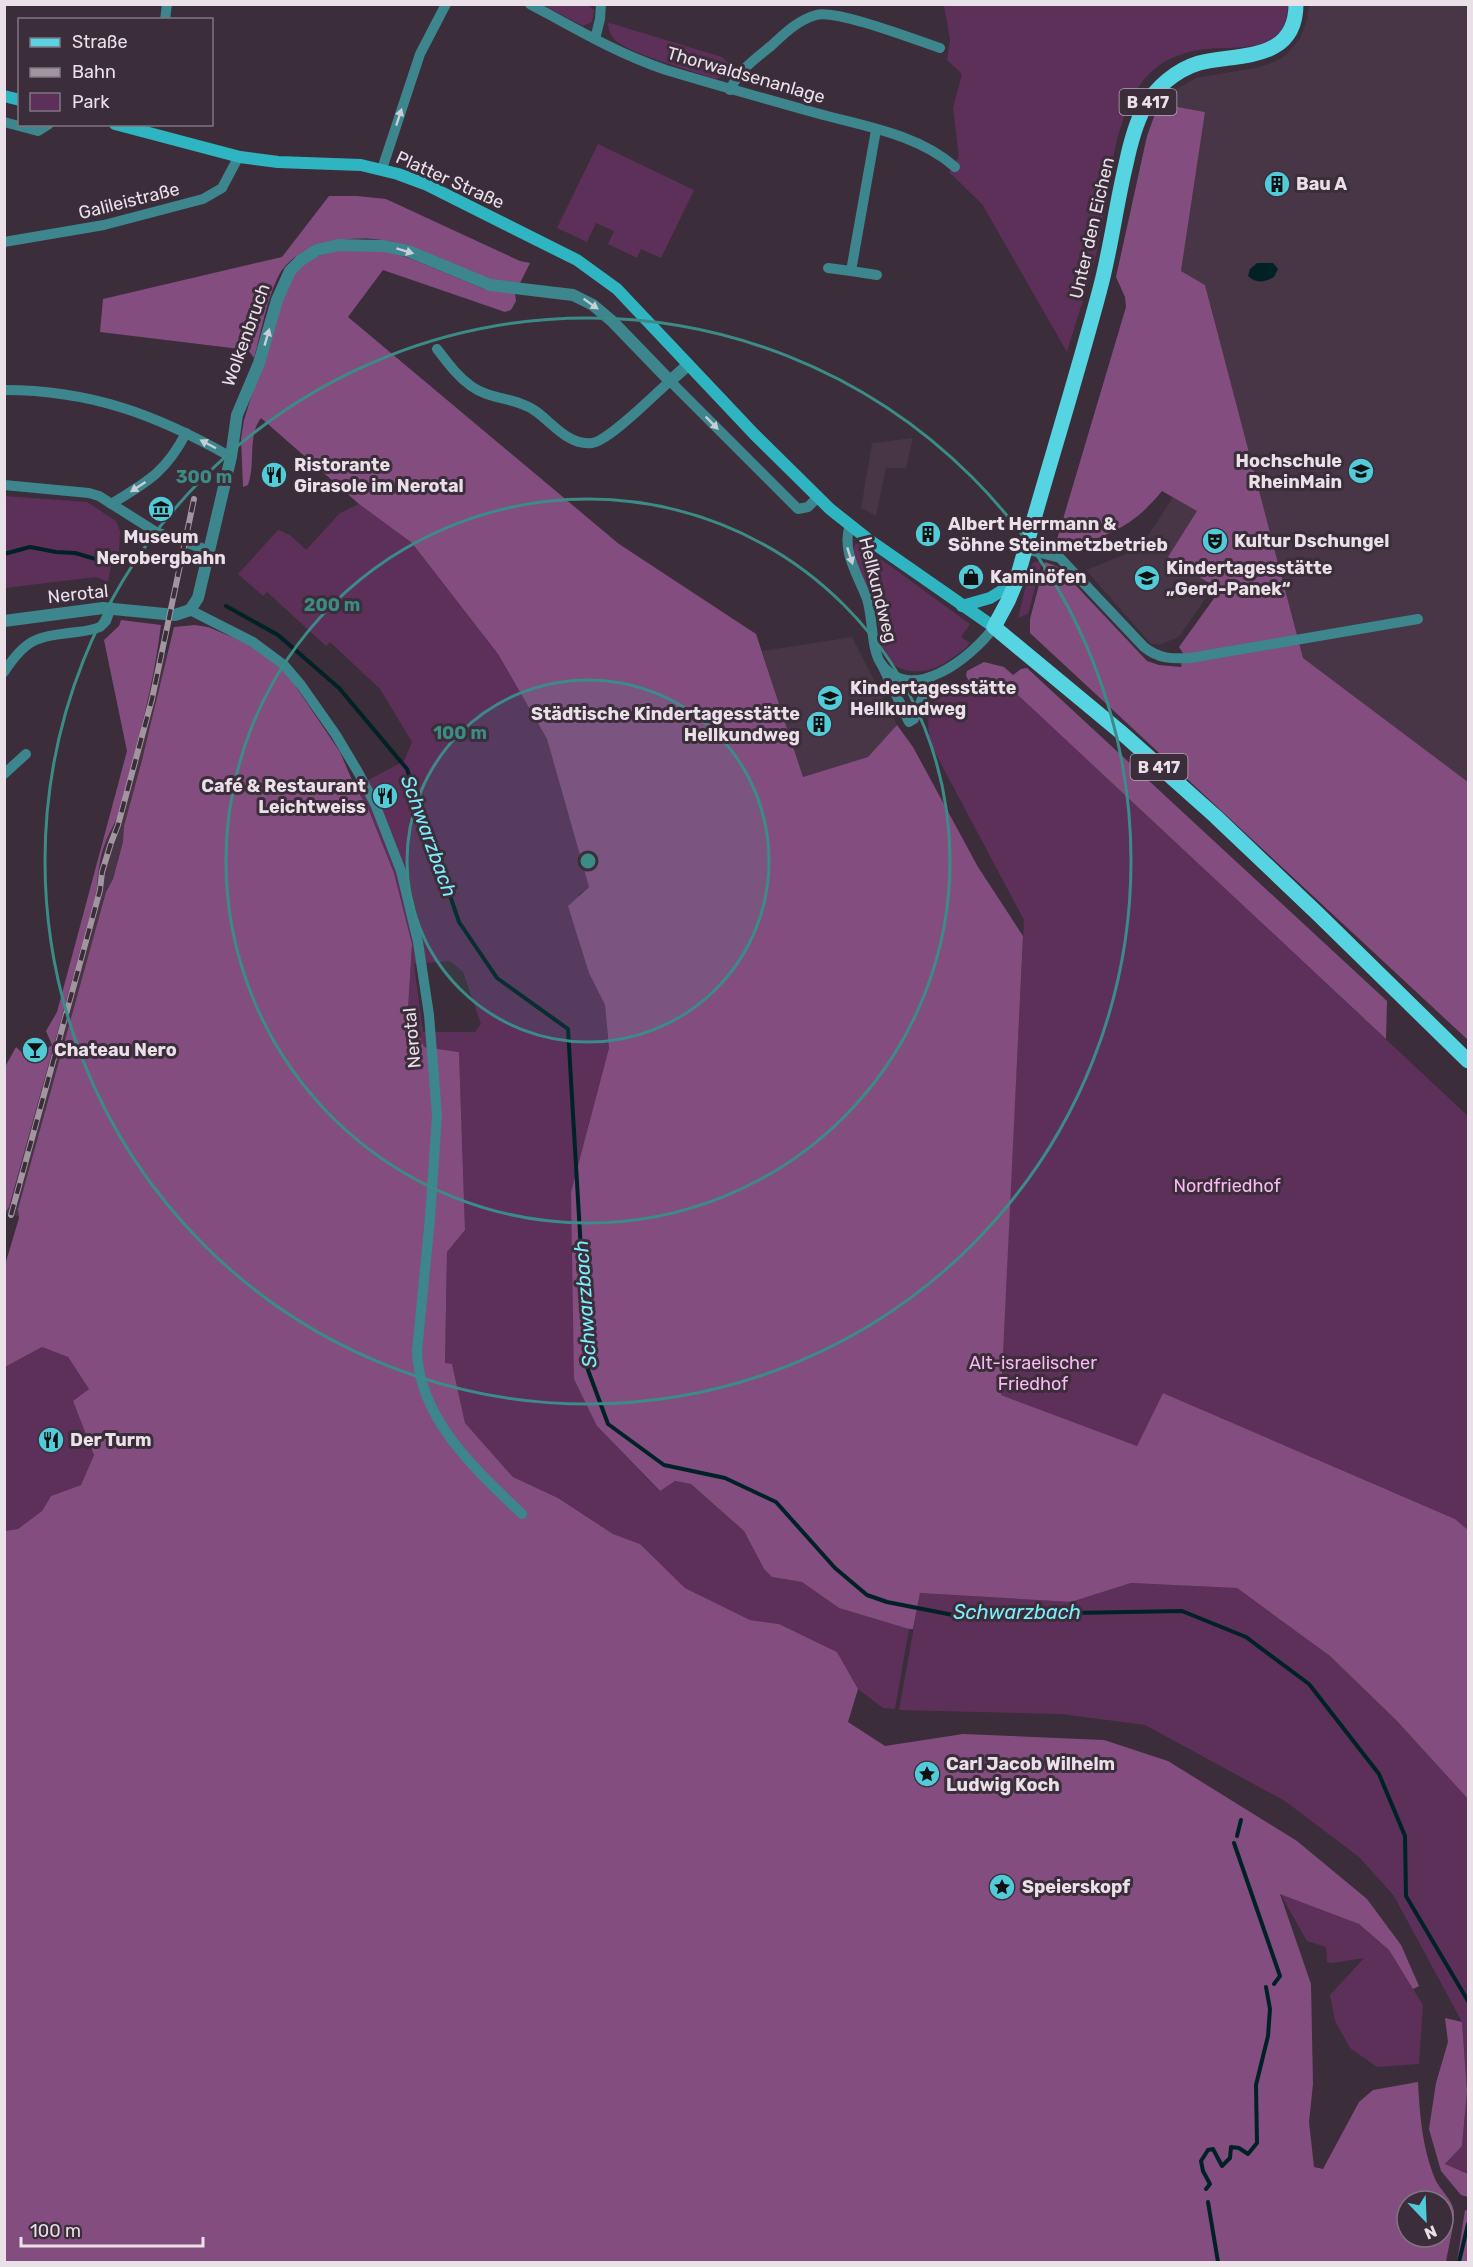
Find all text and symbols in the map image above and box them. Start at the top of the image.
legend [18,18,213,126]
text: Straße [72,31,128,53]
street label: Thorwaldsenanlage [664,42,828,108]
text: Bahn [72,61,116,83]
road number: B 417 [1120,89,1176,115]
text: Park [72,91,110,113]
one-way arrow [394,108,404,126]
street label: Platter Straße [392,146,508,214]
street label: Unter den Eichen [1065,155,1119,301]
building icon: Bau A [1262,169,1292,199]
place label: Bau A [1296,173,1347,195]
street label: Galileistraße [76,178,182,224]
one-way arrow [396,247,414,256]
street label: Wolkenbruch [217,281,275,389]
one-way arrow [582,298,598,310]
one-way arrow [262,328,272,346]
one-way arrow [704,415,718,429]
one-way arrow [200,440,217,449]
place label: Hochschule RheinMain [1236,450,1342,493]
place label: Ristorante Girasole im Nerotal [294,454,464,497]
school or university icon: Hochschule RheinMain [1346,456,1376,486]
restaurant icon: Ristorante Girasole im Nerotal [259,460,289,490]
text: 300 m [176,466,232,488]
one-way arrow [130,481,146,492]
museum icon: Museum Nerobergbahn [146,494,176,524]
place label: Albert Herrmann & Söhne Steinmetzbetrieb [948,513,1168,556]
building icon: Albert Herrmann & Söhne Steinmetzbetrieb [913,519,943,549]
place label: Museum Nerobergbahn [96,526,226,569]
theatre icon: Kultur Dschungel [1200,526,1230,556]
place label: Kultur Dschungel [1234,530,1389,552]
street label: Hellkundweg [854,535,902,645]
one-way arrow [846,547,855,565]
place label: Kindertagesstätte „Gerd-Panek“ [1166,557,1333,600]
shop icon: Kaminöfen [956,562,986,592]
school or university icon: Kindertagesstätte „Gerd-Panek“ [1132,563,1162,593]
place label: Kaminöfen [990,566,1087,588]
street label: Nerotal [47,580,109,608]
text: 200 m [304,594,360,616]
place label: Kindertagesstätte Hellkundweg [850,677,1017,720]
school or university icon: Kindertagesstätte Hellkundweg [815,683,845,713]
place label: Städtische Kindertagesstätte Hellkundweg [531,703,800,746]
building icon: Städtische Kindertagesstätte Hellkundweg [804,709,834,739]
text: 100 m [433,722,487,744]
road number: B 417 [1130,754,1188,780]
water label: Schwarzbach [396,772,462,900]
place label: Café & Restaurant Leichtweiss [201,775,366,818]
restaurant icon: Café & Restaurant Leichtweiss [370,781,400,811]
centre of rings [578,851,598,871]
street label: Nerotal [398,1007,426,1069]
bar icon: Chateau Nero [20,1035,50,1065]
place label: Chateau Nero [54,1039,177,1061]
park label: Nordfriedhof [1173,1175,1281,1197]
water label: Schwarzbach [569,1239,601,1369]
park label: Alt-israelischer Friedhof [969,1352,1097,1395]
restaurant icon: Der Turm [36,1425,66,1455]
place label: Der Turm [70,1429,151,1451]
water label: Schwarzbach [953,1600,1081,1624]
place label: Carl Jacob Wilhelm Ludwig Koch [946,1753,1115,1796]
place icon: Carl Jacob Wilhelm Ludwig Koch [912,1759,942,1789]
place icon: Speierskopf [987,1872,1017,1902]
place label: Speierskopf [1022,1876,1130,1898]
north arrow [1395,2189,1455,2249]
scale bar [21,2210,202,2248]
text: 100 m [30,2220,81,2242]
text: N [1422,2221,1440,2243]

